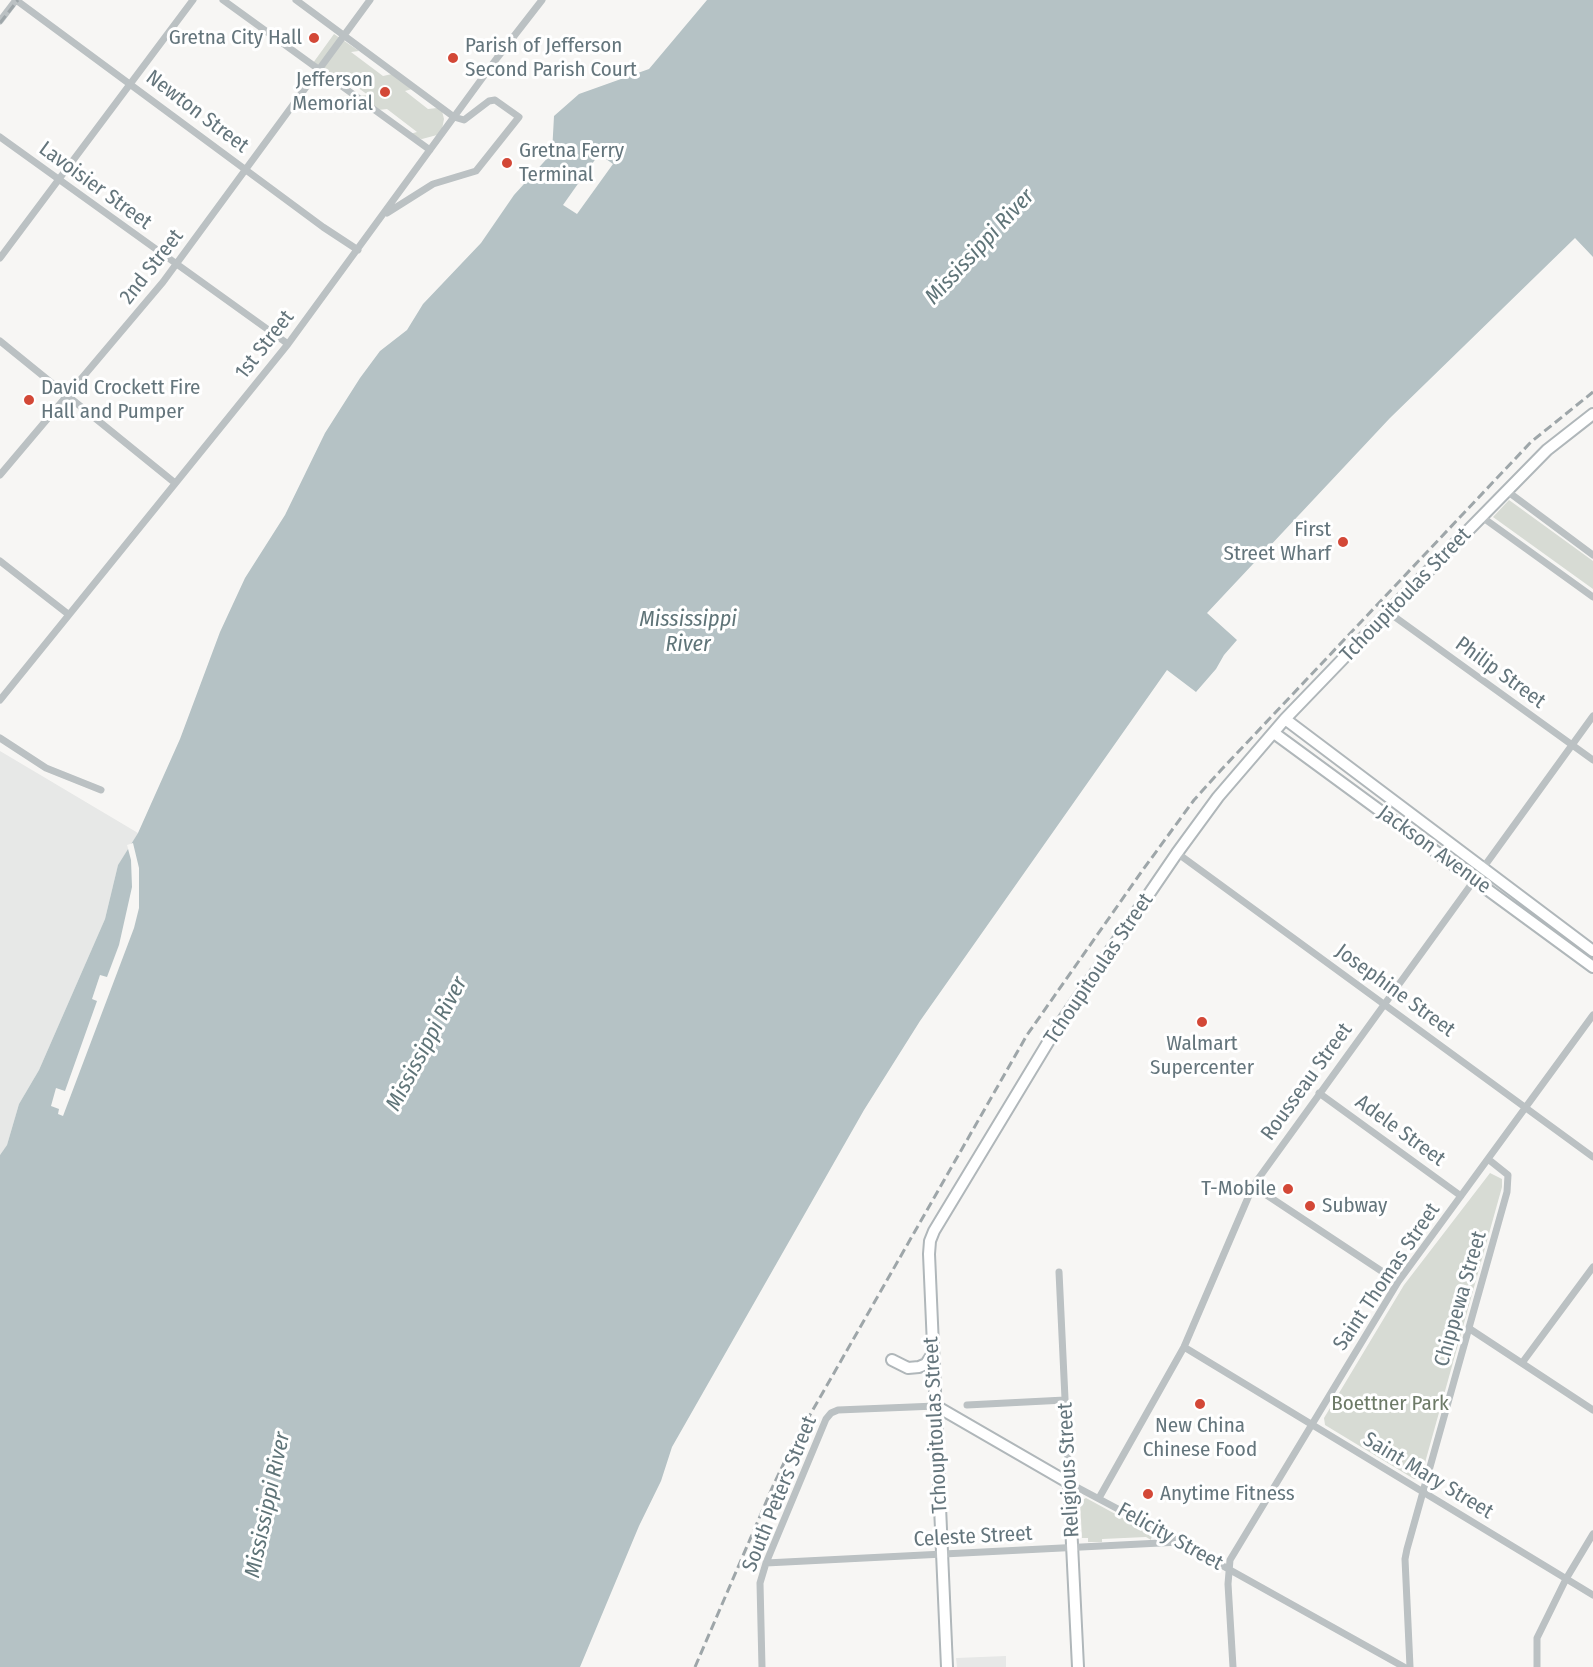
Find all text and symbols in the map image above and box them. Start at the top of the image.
place label: Gretna City Hall [169,25,302,51]
marker: Gretna City Hall [307,31,321,45]
place label: Parish of Jefferson Second Parish Court [465,33,637,83]
marker: Parish of Jefferson Second Parish Court [446,51,460,65]
street label: Newton Street [141,65,253,159]
place label: Jefferson Memorial [292,67,373,117]
marker: Jefferson Memorial [378,85,392,99]
street label: Lavoisier Street [34,137,156,235]
place label: Gretna Ferry Terminal [519,138,624,188]
marker: Gretna Ferry Terminal [500,156,514,170]
water label: Mississippi River [920,184,1040,310]
street label: 2nd Street [115,225,189,309]
street label: 1st Street [230,305,300,385]
place label: David Crockett Fire Hall and Pumper [41,375,200,425]
marker: David Crockett Fire Hall and Pumper [22,393,36,407]
place label: First Street Wharf [1224,517,1331,567]
street label: Tchoupitoulas Street [1336,523,1476,667]
marker: First Street Wharf [1336,535,1350,549]
water label: Mississippi River [639,607,737,658]
street label: Philip Street [1450,632,1550,714]
street label: Jackson Avenue [1372,800,1496,900]
street label: Tchoupitoulas Street [1039,889,1159,1049]
street label: Josephine Street [1330,939,1460,1043]
water label: Mississippi River [381,972,473,1116]
marker: Walmart Supercenter [1195,1015,1209,1029]
street label: Rousseau Street [1256,1018,1358,1146]
place label: Walmart Supercenter [1150,1031,1254,1081]
street label: Adele Street [1350,1090,1450,1172]
place label: T-Mobile [1201,1176,1276,1202]
marker: T-Mobile [1281,1182,1295,1196]
place label: Subway [1322,1193,1387,1219]
street label: Saint Thomas Street [1328,1198,1446,1356]
marker: Subway [1303,1199,1317,1213]
street label: Chippewa Street [1430,1228,1492,1370]
street label: Tchoupitoulas Street [919,1336,953,1514]
park label: Boettner Park [1331,1391,1449,1417]
marker: New China Chinese Food [1193,1397,1207,1411]
street label: Religious Street [1053,1402,1085,1538]
street label: South Peters Street [737,1413,823,1575]
place label: New China Chinese Food [1143,1413,1257,1463]
street label: Saint Mary Street [1358,1427,1498,1525]
water label: Mississippi River [240,1430,296,1580]
place label: Anytime Fitness [1160,1481,1295,1507]
marker: Anytime Fitness [1141,1487,1155,1501]
street label: Felicity Street [1113,1498,1227,1576]
street label: Celeste Street [913,1521,1033,1553]

